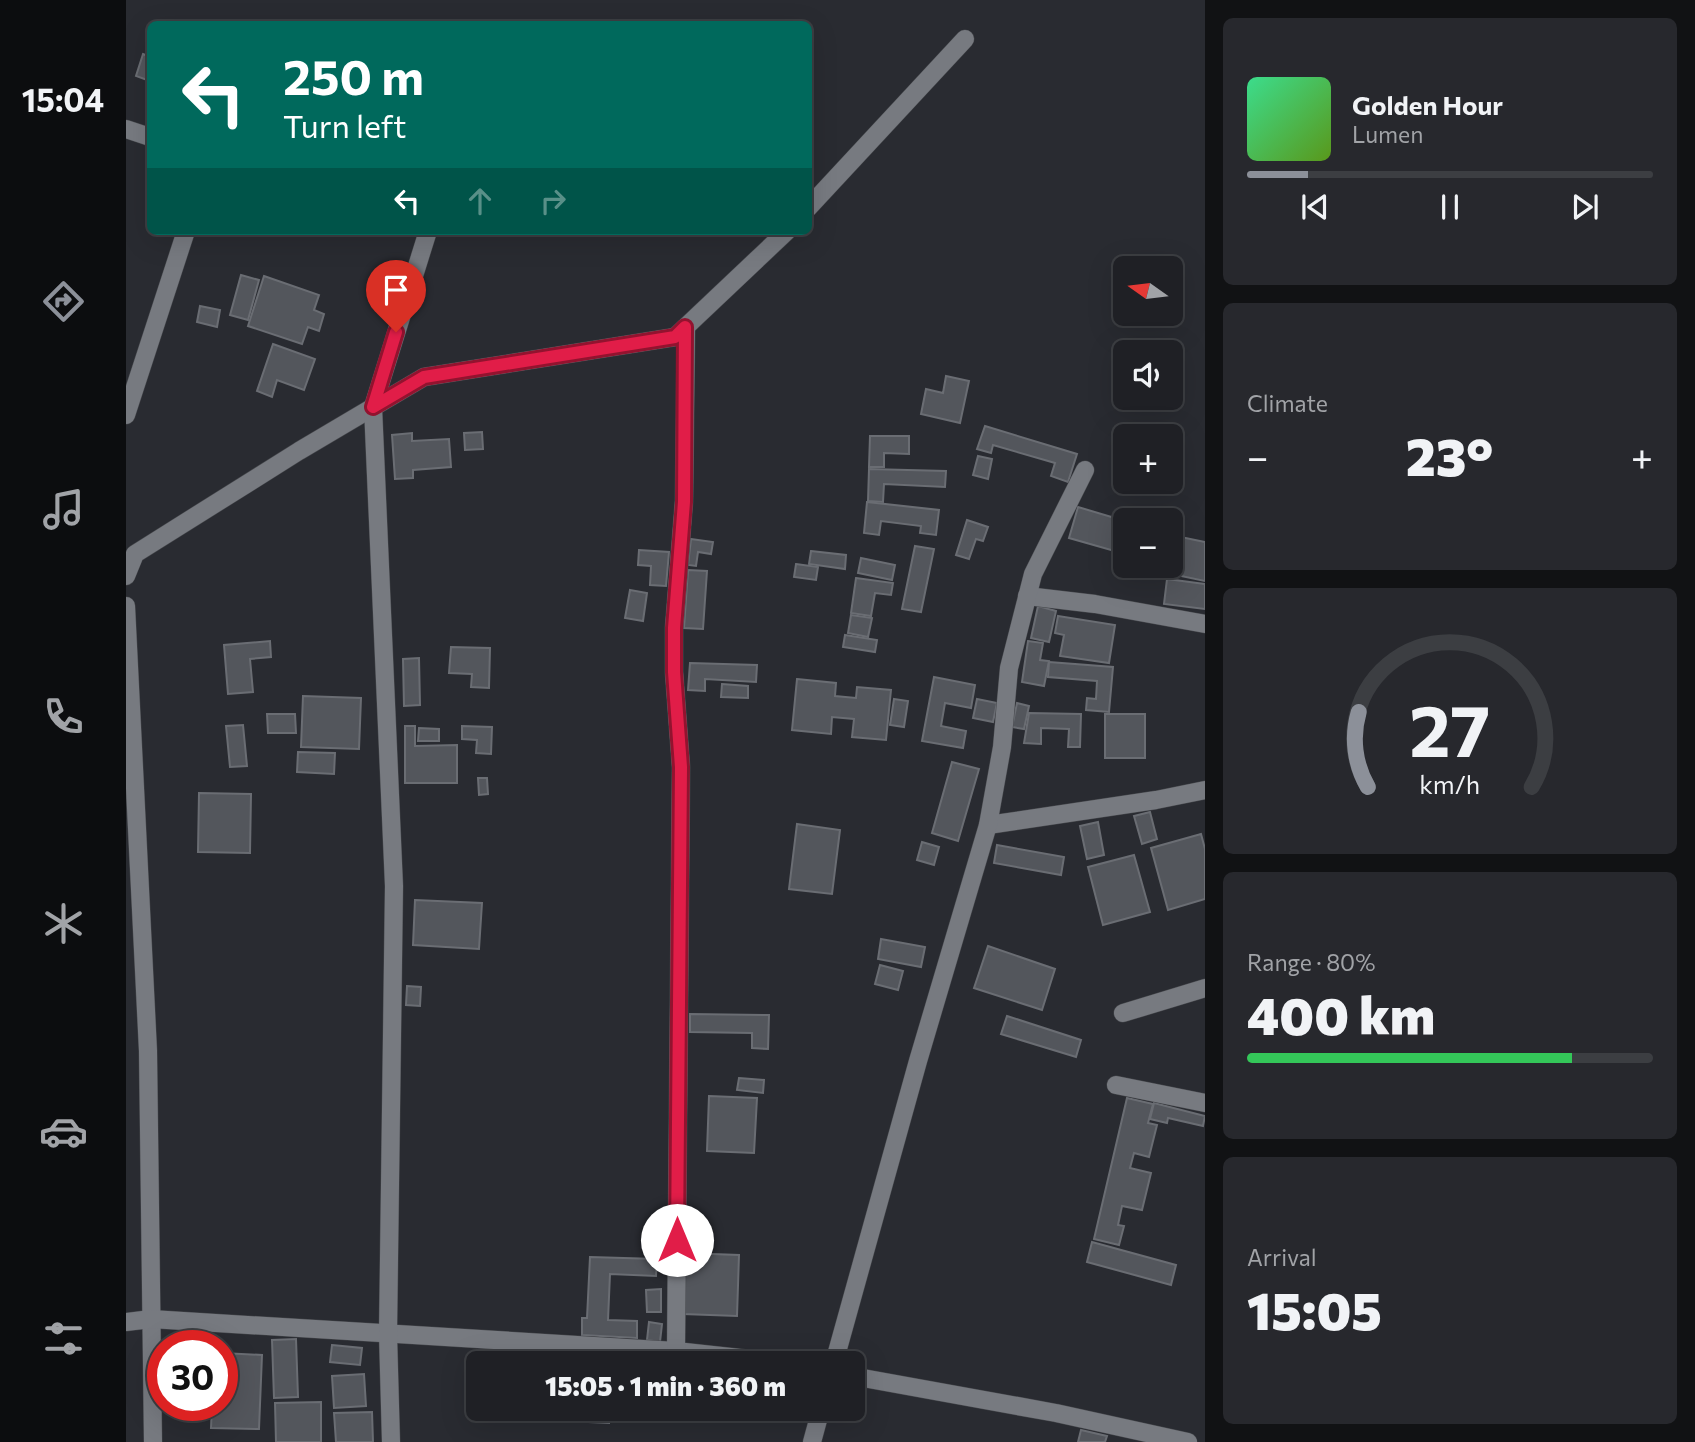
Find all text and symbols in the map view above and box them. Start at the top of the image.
text: 250 m [283,45,424,105]
icon: left [168,49,259,140]
text: 15:04 [22,79,104,119]
text: Golden Hour [1352,89,1503,120]
text: Turn left [283,105,407,145]
text: Lumen [1352,120,1423,148]
icon: left [388,182,426,220]
icon: ahead [461,182,499,220]
icon: right [534,182,572,220]
icon: previous [1296,188,1334,226]
icon: pause [1431,188,1469,226]
icon: next [1566,188,1604,226]
north arrow [1113,256,1183,326]
map controls [1113,256,1183,578]
pin [366,260,426,332]
icon: arrive [377,271,415,309]
icon: directions [39,277,88,326]
button: sound [1113,340,1183,410]
text: Climate [1247,389,1328,417]
text: 23° [1406,423,1493,487]
button: + [1113,424,1183,494]
text: − [1247,432,1269,479]
text: + [1631,432,1653,479]
icon: music [39,485,88,534]
button: − [1113,508,1183,578]
text: 27 [1410,683,1490,772]
icon: phone [39,692,88,741]
text: km/h [1420,769,1480,799]
icon: climate [39,899,88,948]
text: Range · 80% [1247,948,1375,976]
text: 400 km [1247,982,1435,1046]
icon: car [39,1107,88,1156]
position arrow [640,1203,714,1277]
text: Arrival [1247,1243,1317,1271]
text: 15:05 [1247,1277,1382,1341]
icon: filters [39,1314,88,1363]
speed limit sign: 30 [147,1330,238,1421]
text: 15:05 · 1 min · 360 m [545,1370,786,1401]

